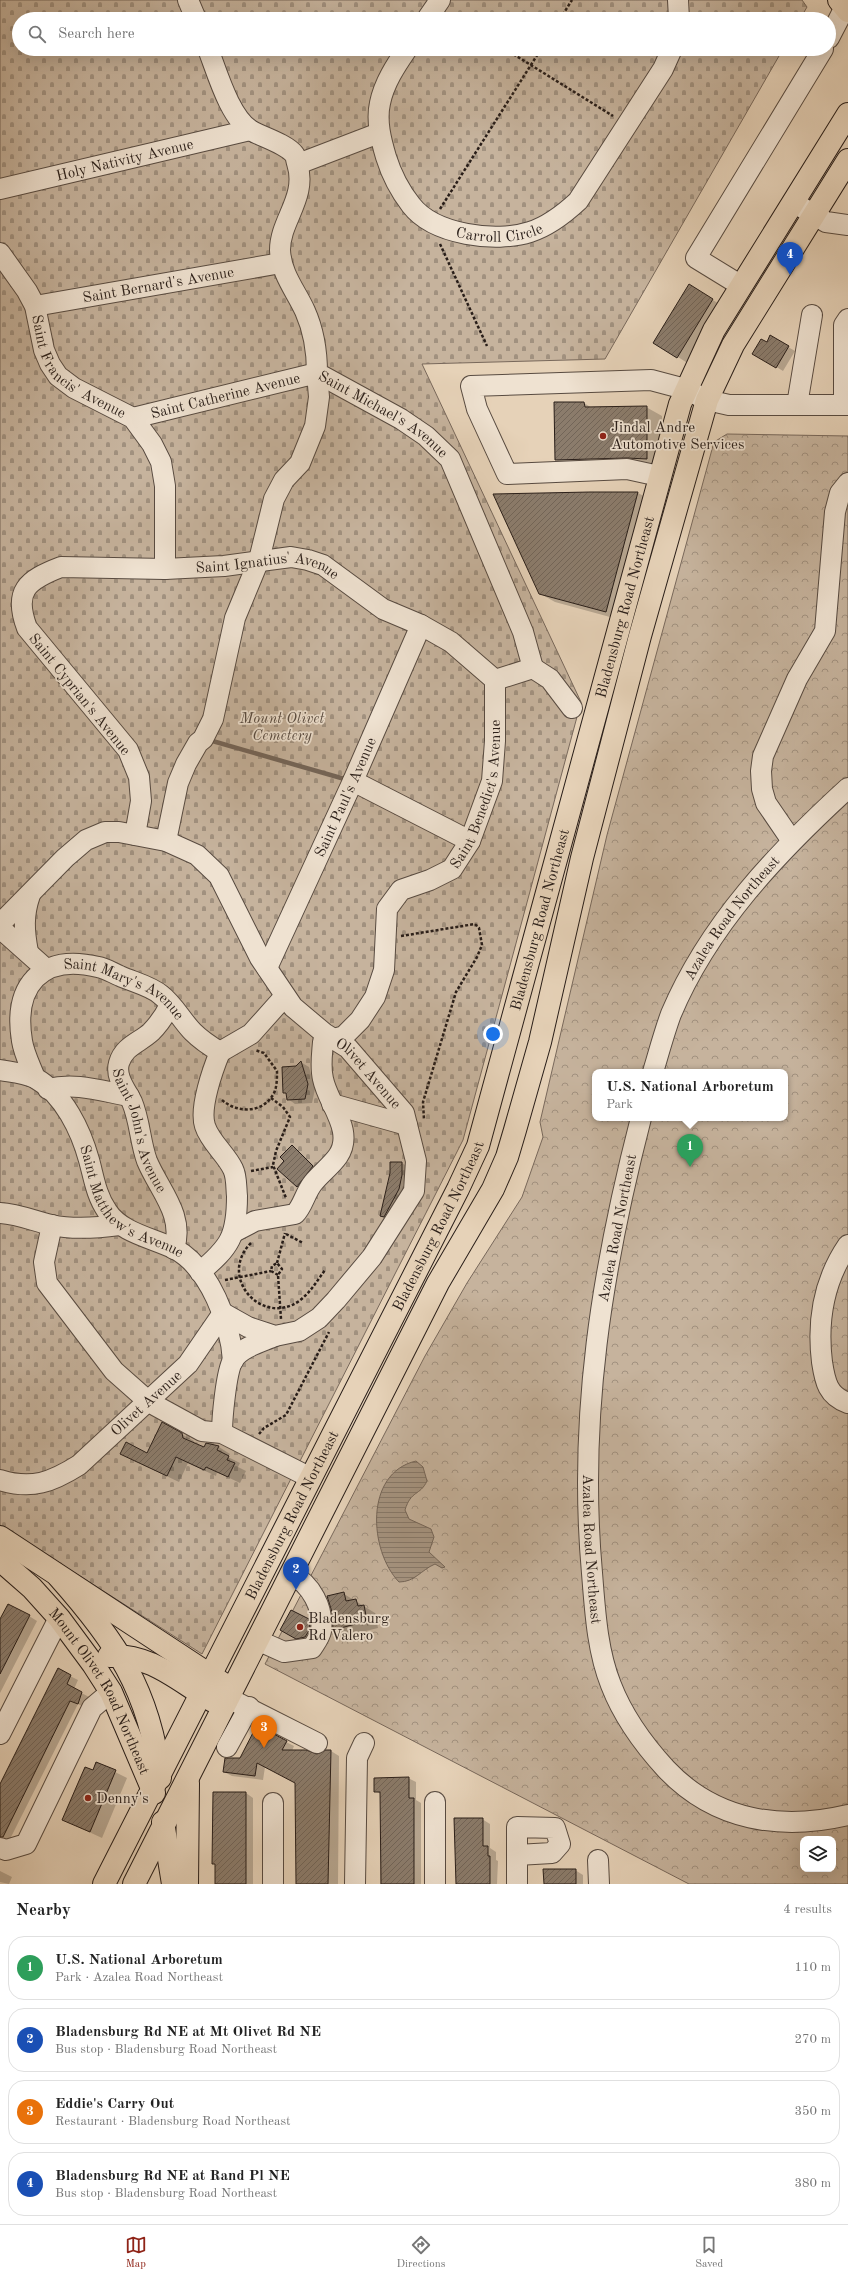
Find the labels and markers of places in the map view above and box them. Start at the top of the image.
pin: 4 [777,242,803,275]
place label: Jindal Andre Automotive Services [611,421,744,453]
marker: Jindal Andre Automotive Services [598,431,608,441]
pin: 1 [677,1134,703,1167]
pin: 2 [283,1557,309,1590]
place label: Bladensburg Rd Valero [308,1612,389,1644]
marker: Bladensburg Rd Valero [295,1622,305,1632]
pin: 3 [251,1715,277,1748]
place label: Denny's [96,1792,149,1807]
marker: Denny's [83,1793,93,1803]

